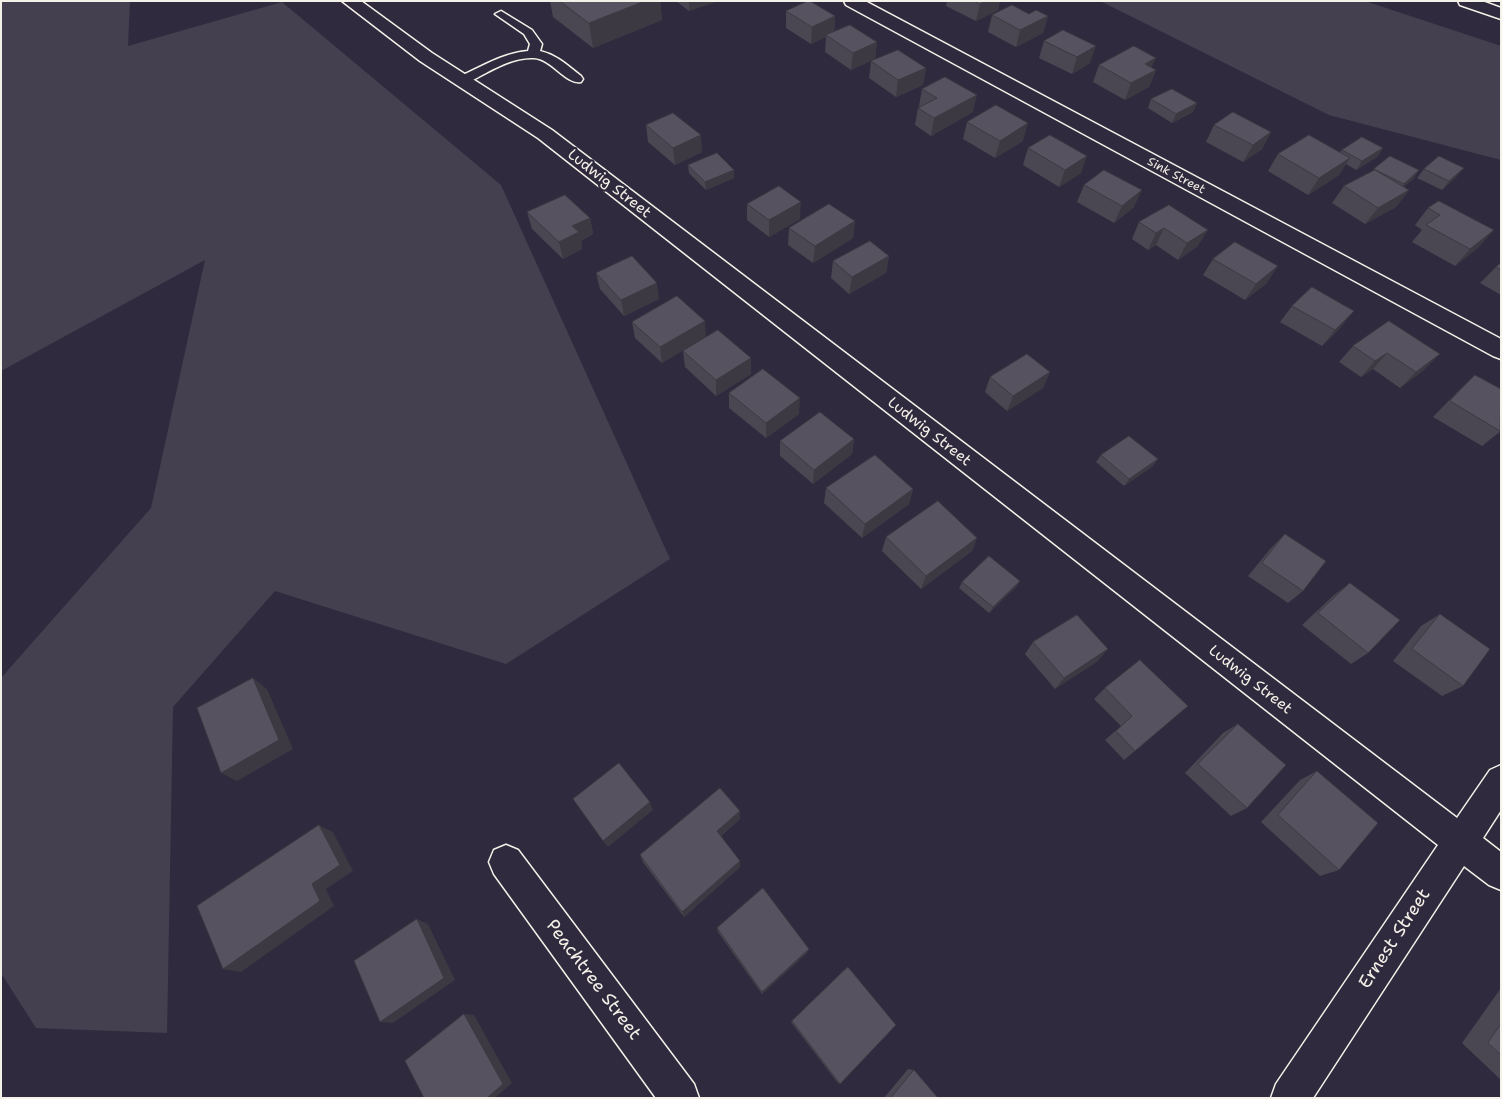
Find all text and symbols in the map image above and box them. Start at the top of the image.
street label: Ludwig Street [564,146,654,222]
street label: Sink Street [1145,155,1207,197]
street label: Ludwig Street [884,394,974,470]
street label: Ludwig Street [1205,642,1295,718]
street label: Ernest Street [1355,885,1435,993]
street label: Peachtree Street [541,916,645,1044]

